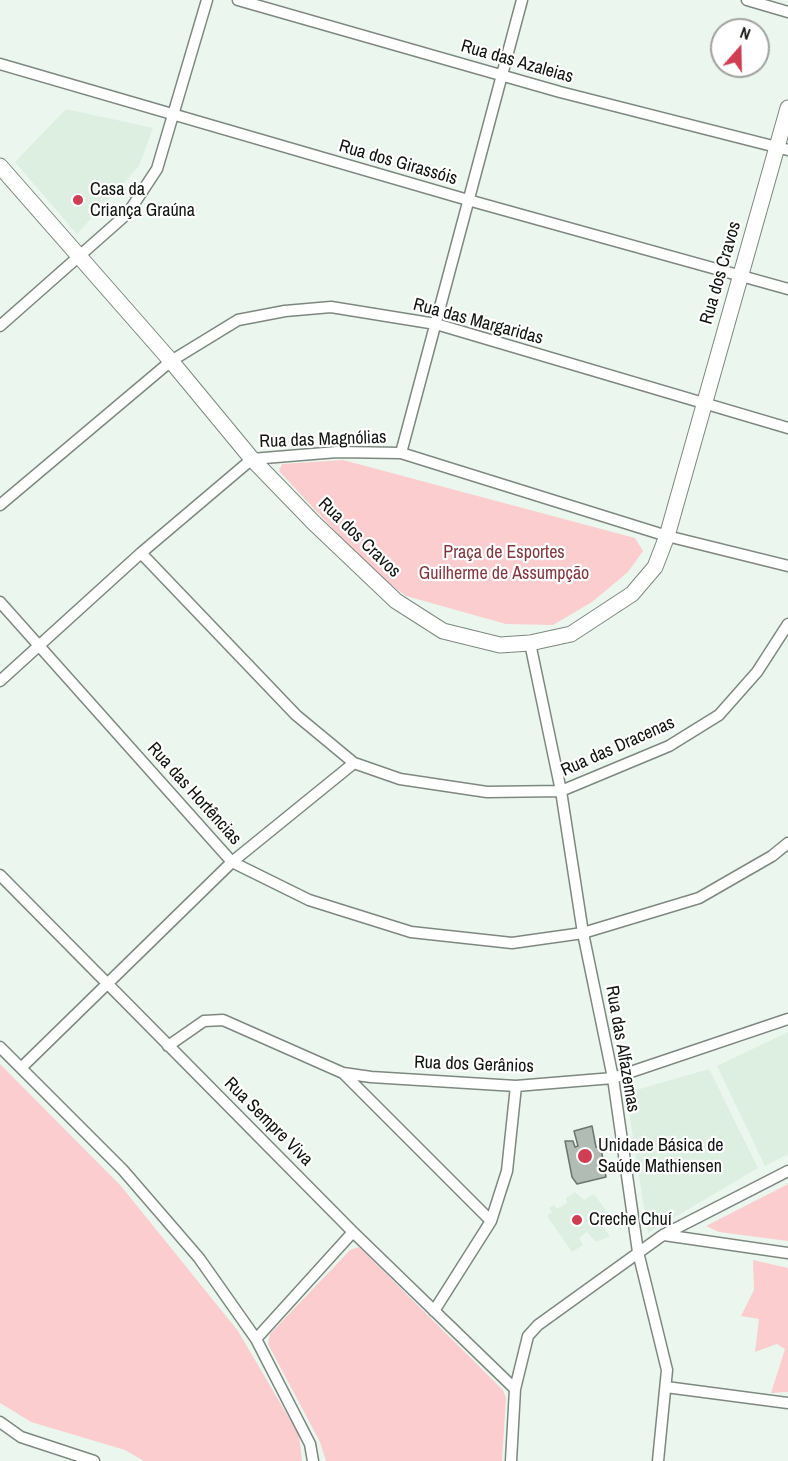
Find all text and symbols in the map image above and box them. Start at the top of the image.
north arrow [710,18,770,78]
text: N [737,21,754,45]
street label: Rua das Azaleias [458,36,576,88]
street label: Rua dos Girassóis [336,136,460,190]
place label: Casa da Criança Graúna [90,179,195,222]
marker: Casa da Criança Graúna [71,193,85,207]
street label: Rua dos Cravos [696,219,746,327]
street label: Rua das Margaridas [411,294,545,350]
street label: Rua das Magnólias [259,427,387,453]
street label: Rua dos Cravos [313,493,405,583]
park label: Praça de Esportes Guilherme de Assumpção [419,542,589,584]
street label: Rua das Dracenas [558,712,678,782]
street label: Rua das Hortências [142,738,246,850]
street label: Rua das Alfazemas [600,984,644,1114]
street label: Rua dos Gerânios [414,1052,534,1078]
street label: Rua Sempre Viva [219,1073,317,1171]
place label: Unidade Básica de Saúde Mathiensen [598,1135,724,1178]
marker: Unidade Básica de Saúde Mathiensen [576,1147,594,1165]
place label: Creche Chuí [589,1209,672,1231]
marker: Creche Chuí [570,1213,584,1227]

